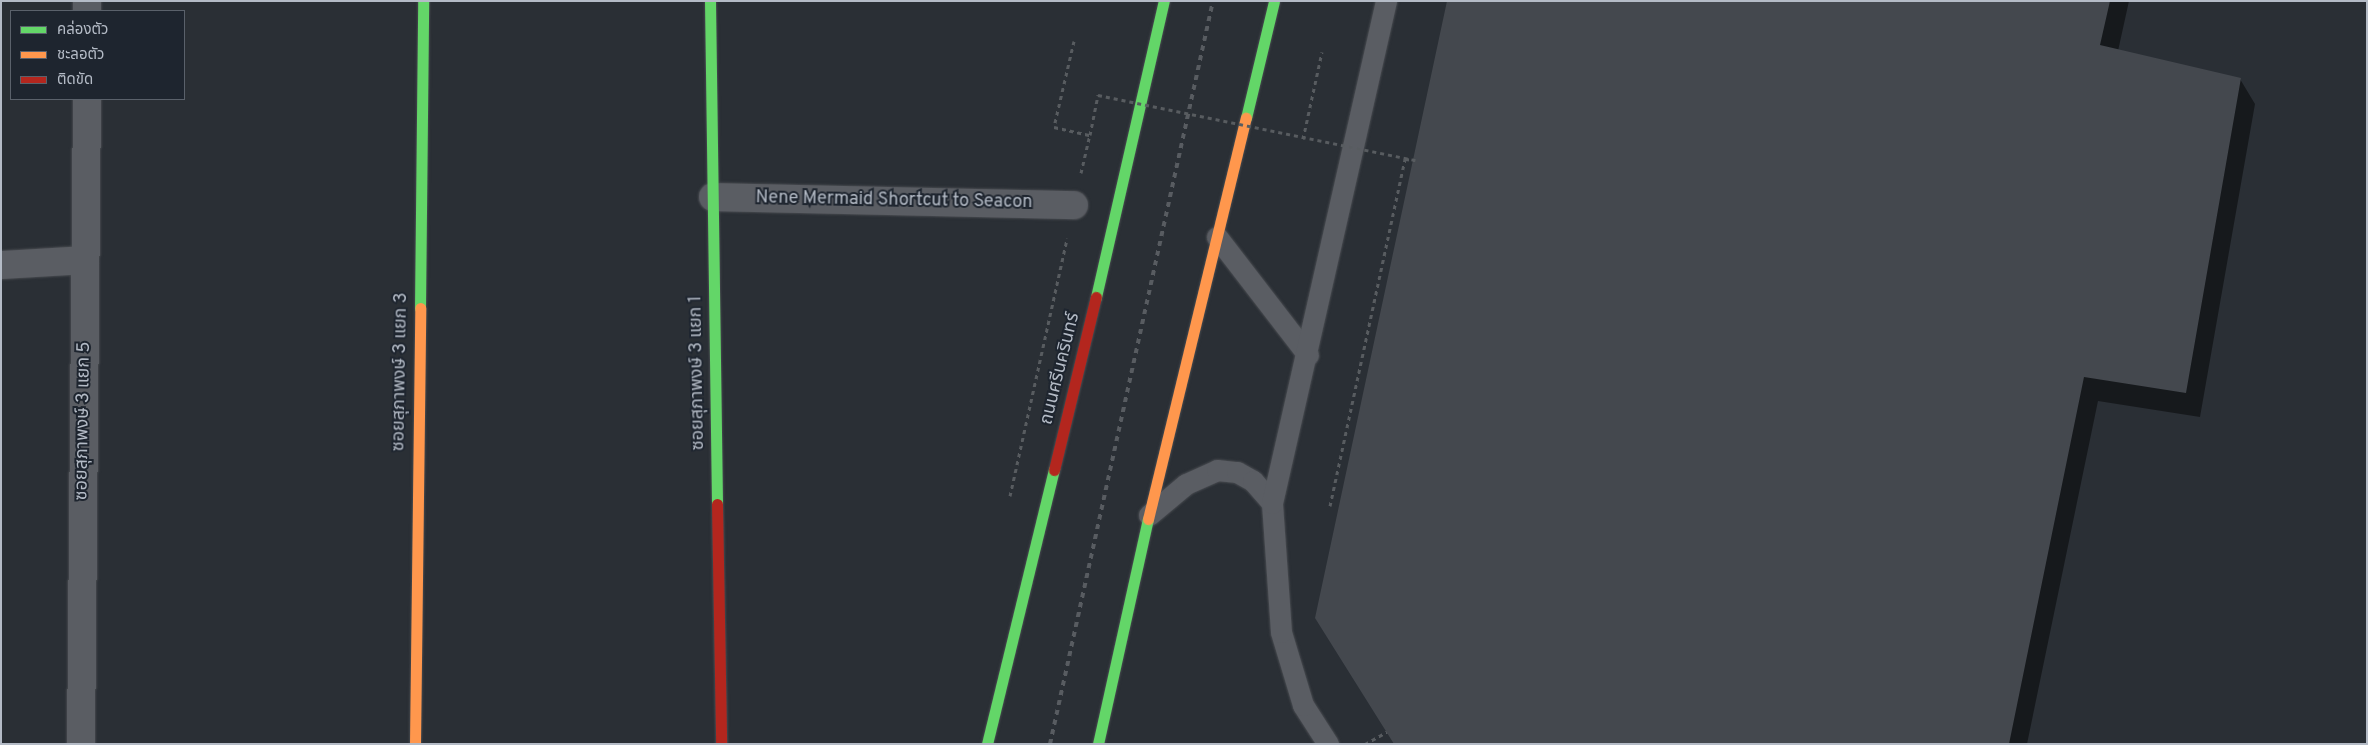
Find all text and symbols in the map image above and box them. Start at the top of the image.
legend [10,10,185,100]
text: คล่องตัว [57,21,108,40]
text: ชะลอตัว [57,46,104,65]
text: ติดขัด [57,71,93,90]
street label: Nene Mermaid Shortcut to Seacon [755,188,1033,214]
street label: ซอยสุภาพงษ์ 3 แยก 3 [389,292,413,452]
street label: ซอยสุภาพงษ์ 3 แยก 1 [686,296,710,450]
street label: ถนนศรีนครินทร์ [1037,311,1085,427]
street label: ซอยสุภาพงษ์ 3 แยก 5 [72,341,96,501]

